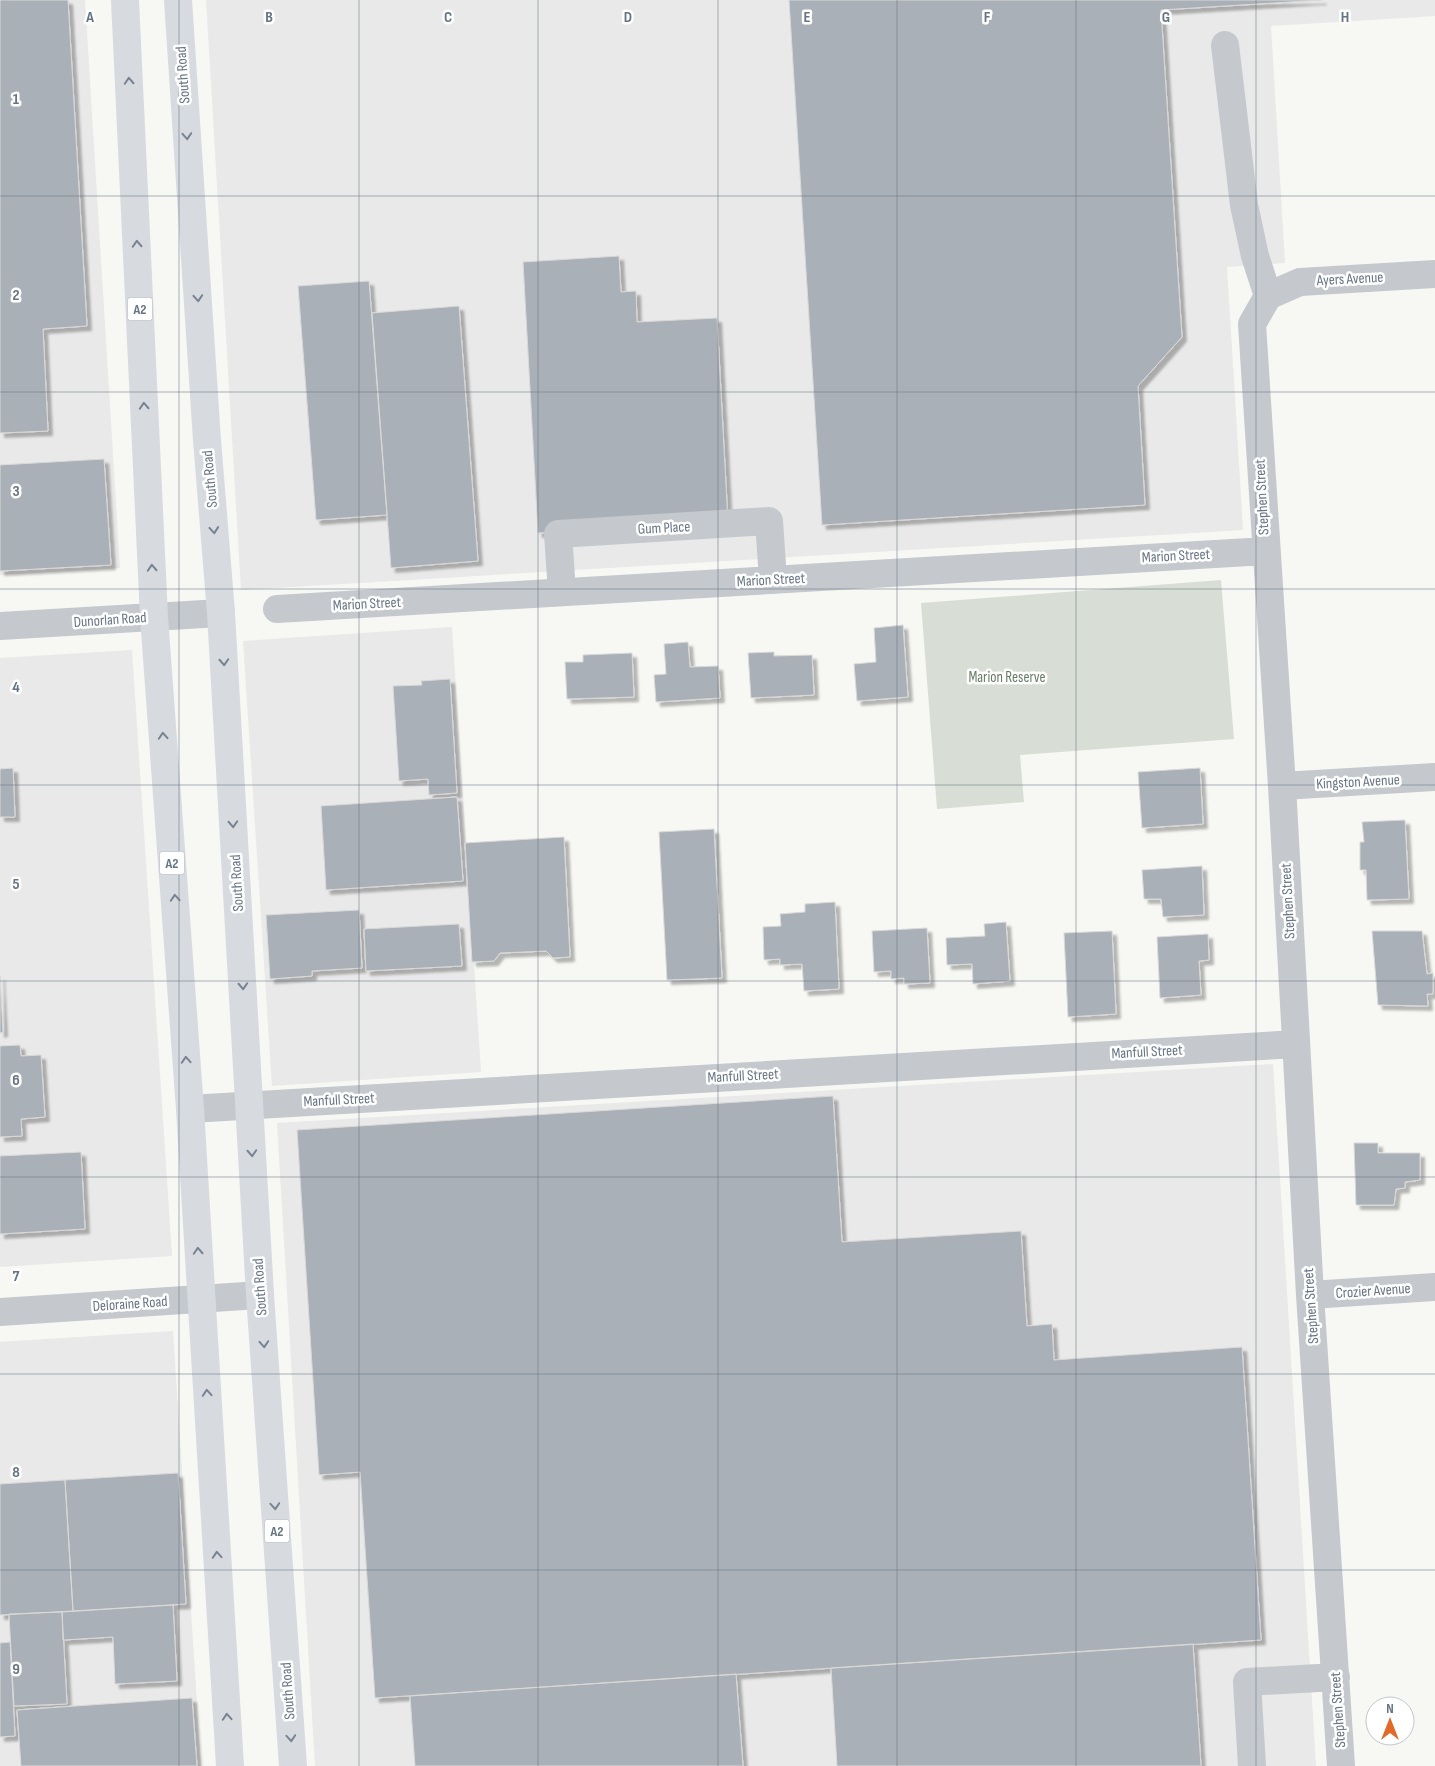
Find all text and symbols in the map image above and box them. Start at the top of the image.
text: A [85,8,94,27]
text: B [265,8,273,27]
text: C [444,8,452,27]
text: D [624,8,632,27]
text: E [804,8,811,27]
text: F [984,8,991,27]
text: G [1162,8,1170,27]
text: H [1341,8,1349,27]
street label: South Road [172,46,194,104]
one-way arrow [124,77,134,85]
text: 1 [13,90,20,109]
one-way arrow [181,132,192,140]
one-way arrow [131,239,142,247]
street label: Ayers Avenue [1315,268,1384,290]
text: 2 [12,286,20,305]
one-way arrow [192,294,203,302]
road number: A2 [128,298,152,320]
one-way arrow [139,402,150,410]
street label: South Road [198,450,222,508]
street label: Stephen Street [1251,458,1273,535]
text: 3 [12,482,20,501]
street label: Gum Place [637,517,691,539]
one-way arrow [209,526,220,534]
street label: Marion Street [1141,545,1211,567]
one-way arrow [146,564,157,572]
street label: Marion Street [736,569,806,591]
street label: Marion Street [332,593,402,615]
street label: Dunorlan Road [73,608,147,632]
one-way arrow [218,658,229,666]
park label: Marion Reserve [968,668,1046,687]
text: 4 [12,678,20,697]
one-way arrow [157,731,168,739]
street label: Kingston Avenue [1316,770,1400,794]
one-way arrow [228,820,239,828]
road number: A2 [160,851,184,874]
street label: South Road [226,854,248,912]
street label: Stephen Street [1277,862,1299,939]
text: 5 [12,875,20,894]
one-way arrow [169,894,180,902]
one-way arrow [237,983,248,991]
street label: Manfull Street [1111,1041,1184,1063]
one-way arrow [181,1056,192,1064]
street label: Manfull Street [707,1065,780,1087]
text: 6 [12,1071,20,1090]
street label: Manfull Street [303,1089,376,1111]
one-way arrow [247,1150,258,1158]
one-way arrow [193,1246,204,1254]
street label: South Road [249,1258,271,1316]
text: 7 [13,1267,20,1286]
street label: Stephen Street [1299,1267,1323,1345]
street label: Crozier Avenue [1335,1279,1411,1303]
street label: Deloraine Road [92,1292,168,1316]
one-way arrow [258,1340,269,1348]
one-way arrow [201,1389,212,1397]
text: 8 [12,1463,20,1482]
one-way arrow [269,1502,280,1510]
road number: A2 [264,1520,290,1542]
one-way arrow [212,1551,223,1559]
text: 9 [12,1660,20,1679]
street label: South Road [277,1662,299,1720]
street label: Stephen Street [1326,1671,1350,1749]
north arrow [1365,1696,1415,1746]
text: N [1386,1700,1394,1717]
one-way arrow [222,1713,233,1721]
one-way arrow [286,1734,297,1742]

